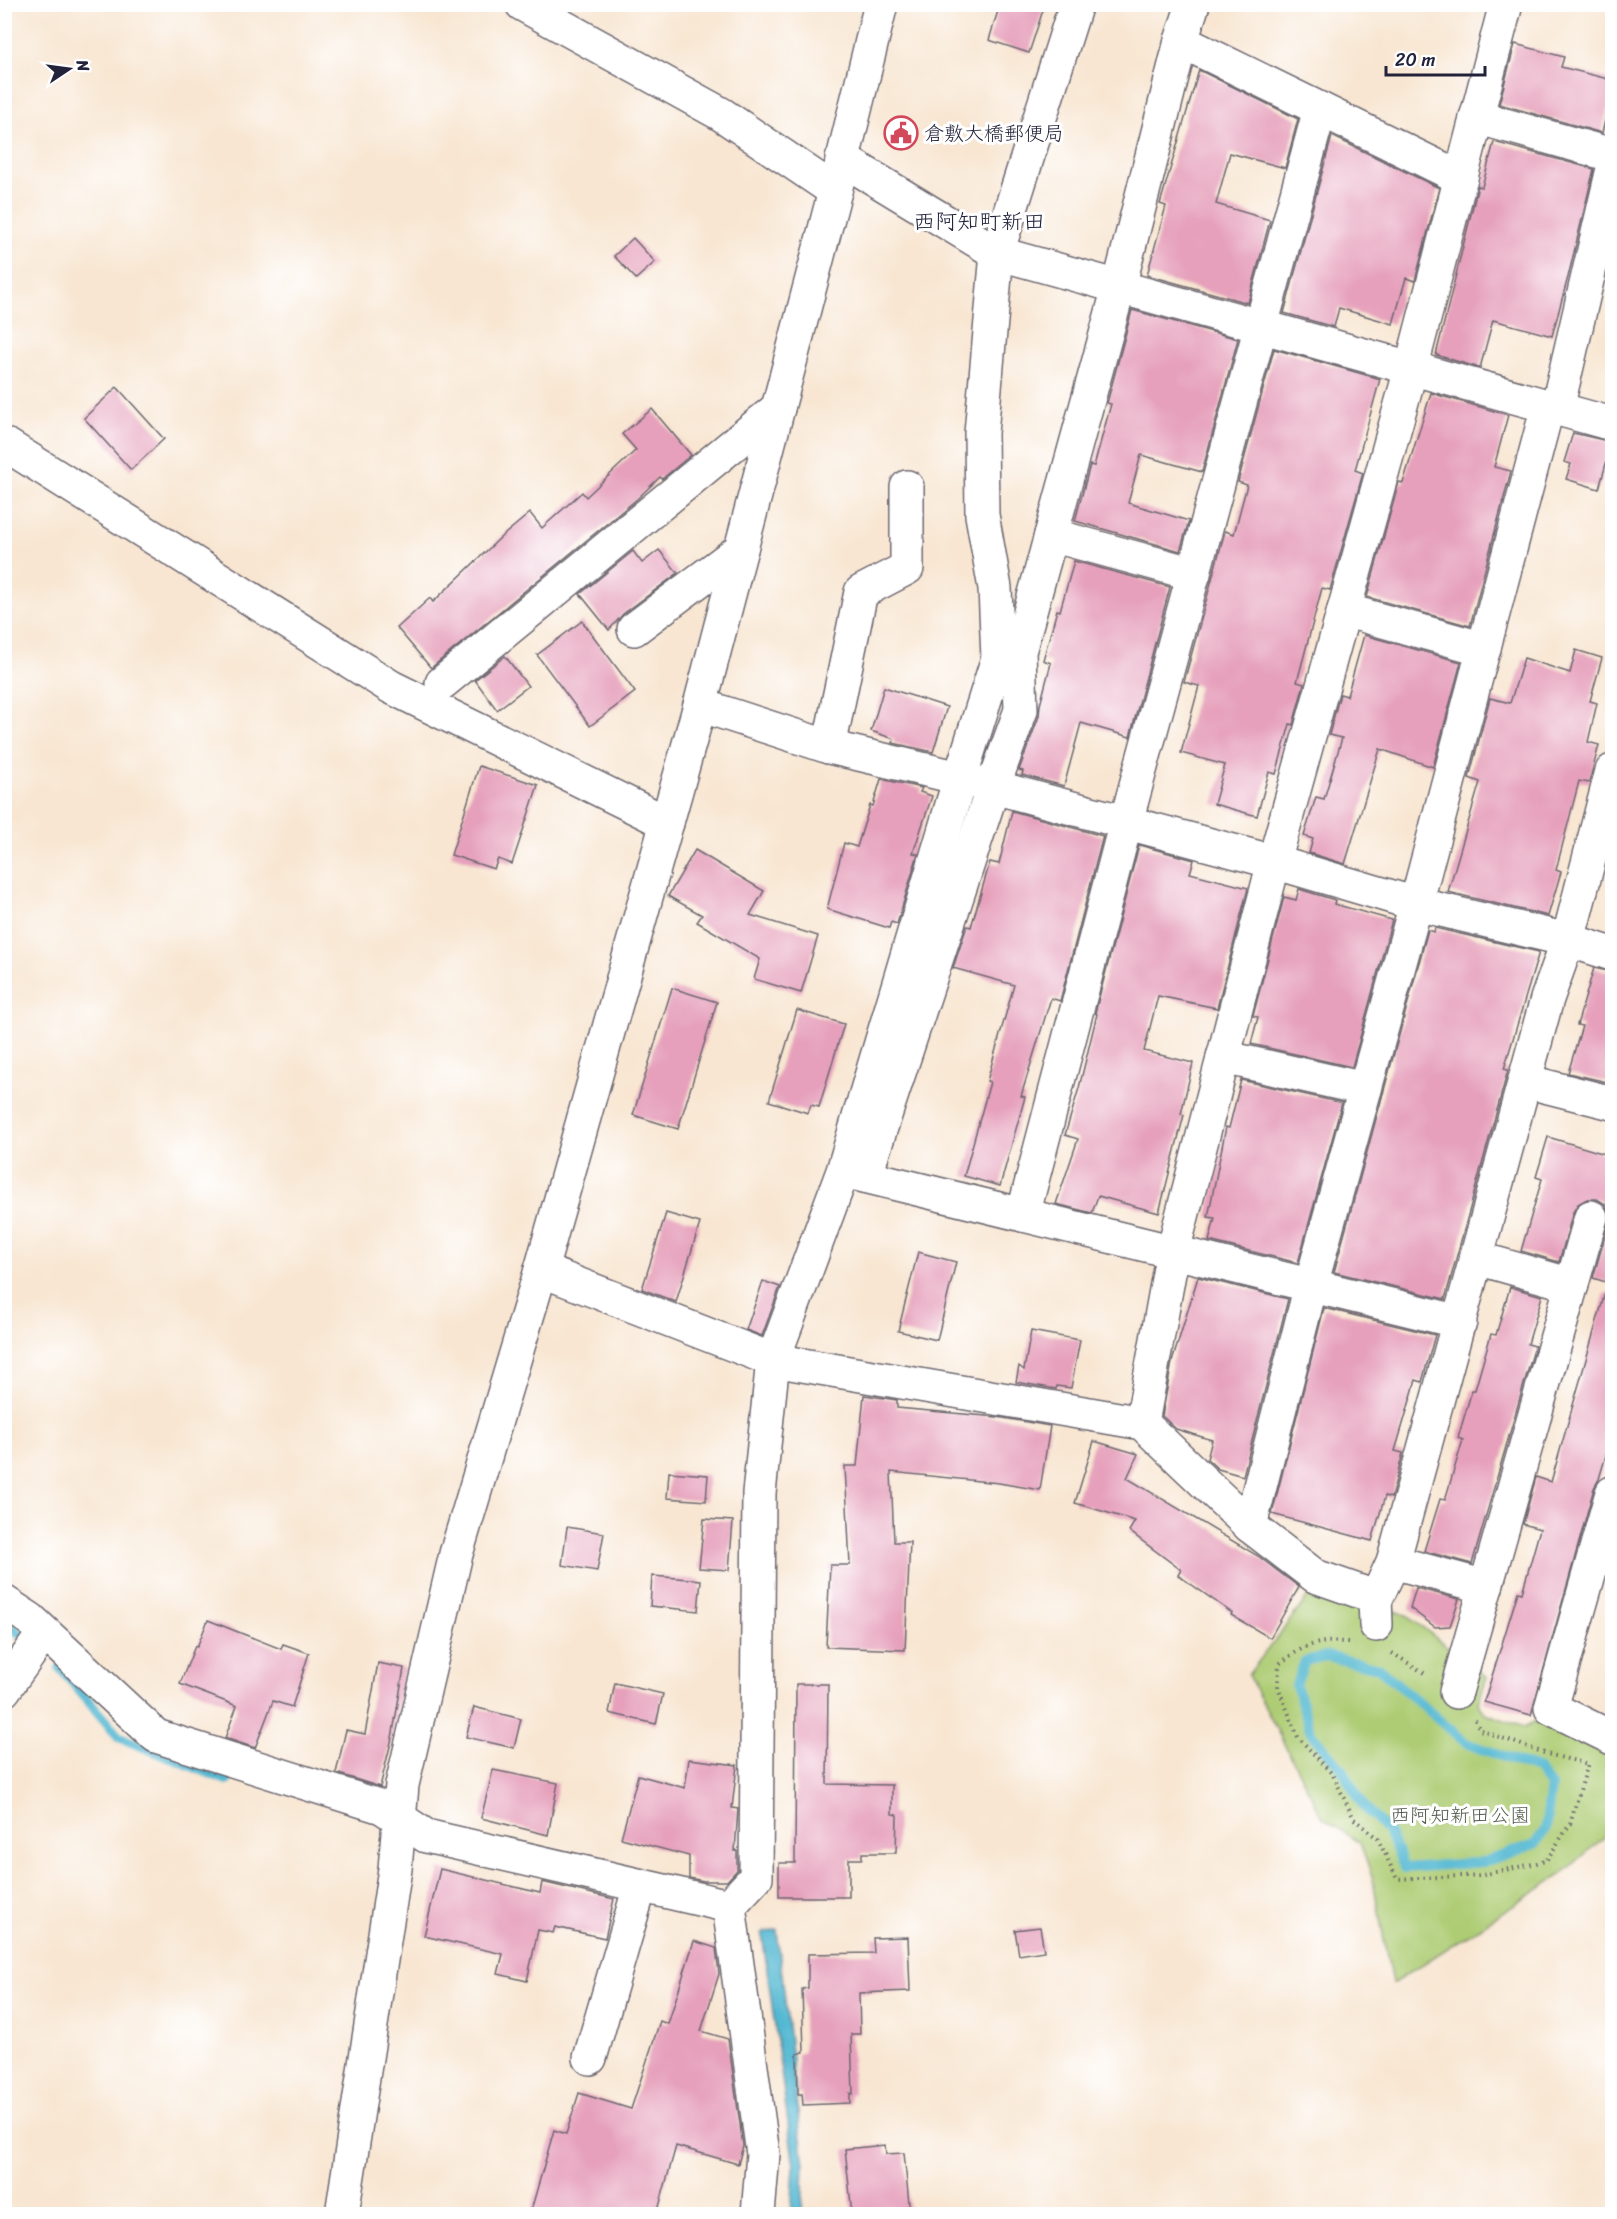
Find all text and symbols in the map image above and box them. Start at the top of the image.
north arrow [39,39,99,99]
scale bar [1386,39,1485,77]
text: 20 m [1395,44,1435,76]
text: N [68,56,99,75]
public building icon: 倉敷大橋郵便局 [883,115,919,151]
place label: 倉敷大橋郵便局 [924,116,1064,151]
district label: 西阿知町新田 [913,202,1045,241]
park label: 西阿知新田公園 [1390,1798,1530,1833]

